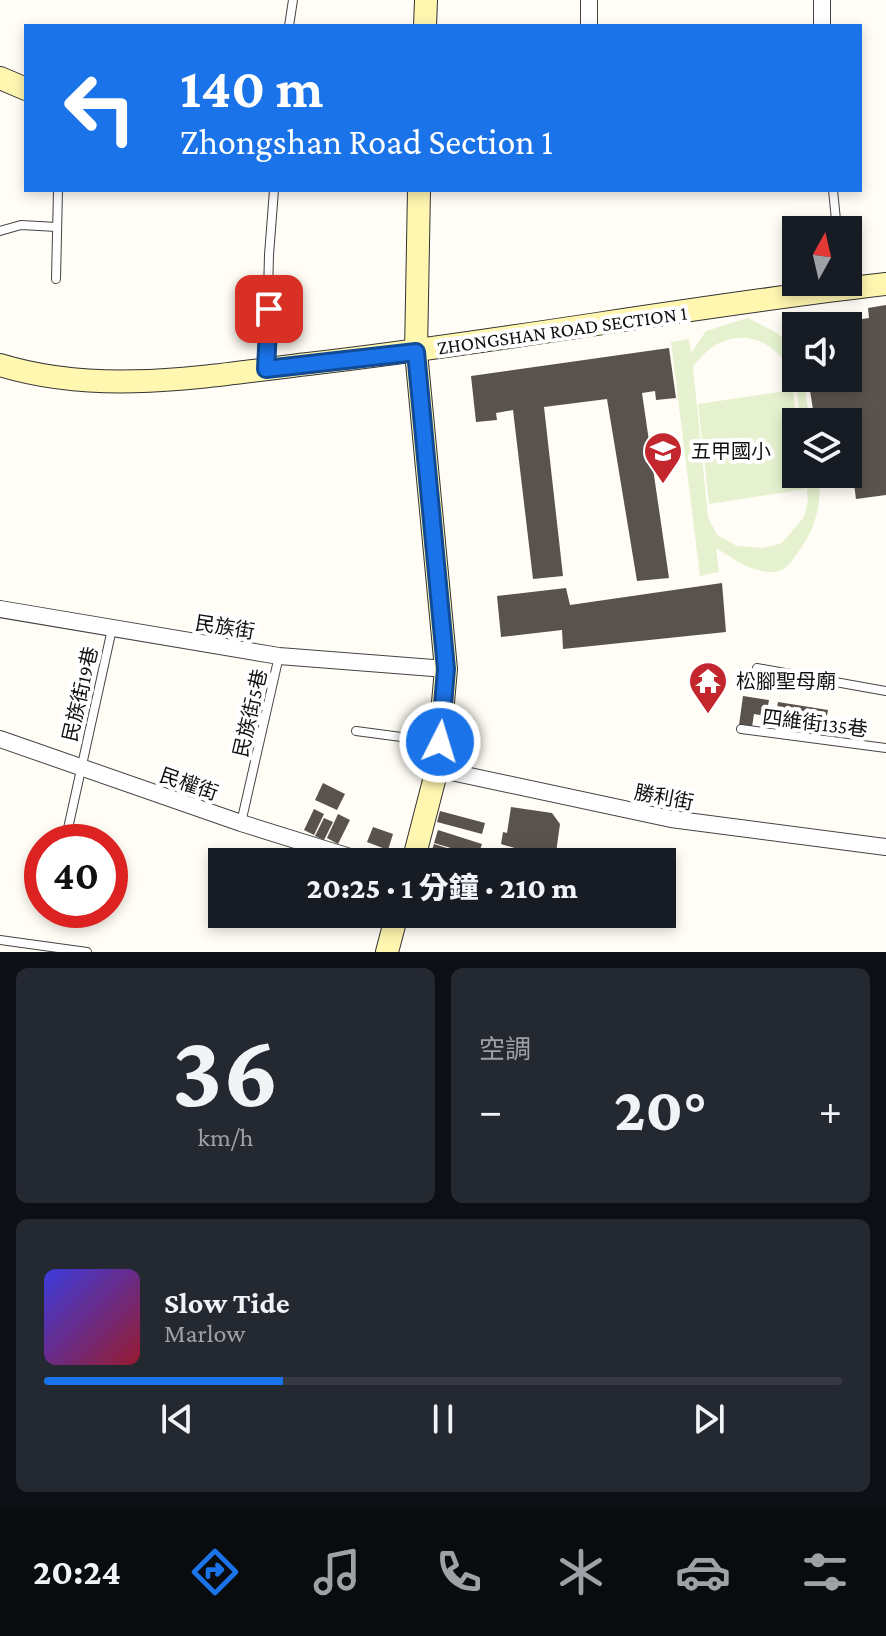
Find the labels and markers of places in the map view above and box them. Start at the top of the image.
pin [235,275,303,343]
school or university icon: 五甲國小 [642,430,684,485]
place label: 五甲國小 [691,440,771,462]
temple icon: 松腳聖母廟 [687,660,729,715]
place label: 松腳聖母廟 [736,670,836,692]

